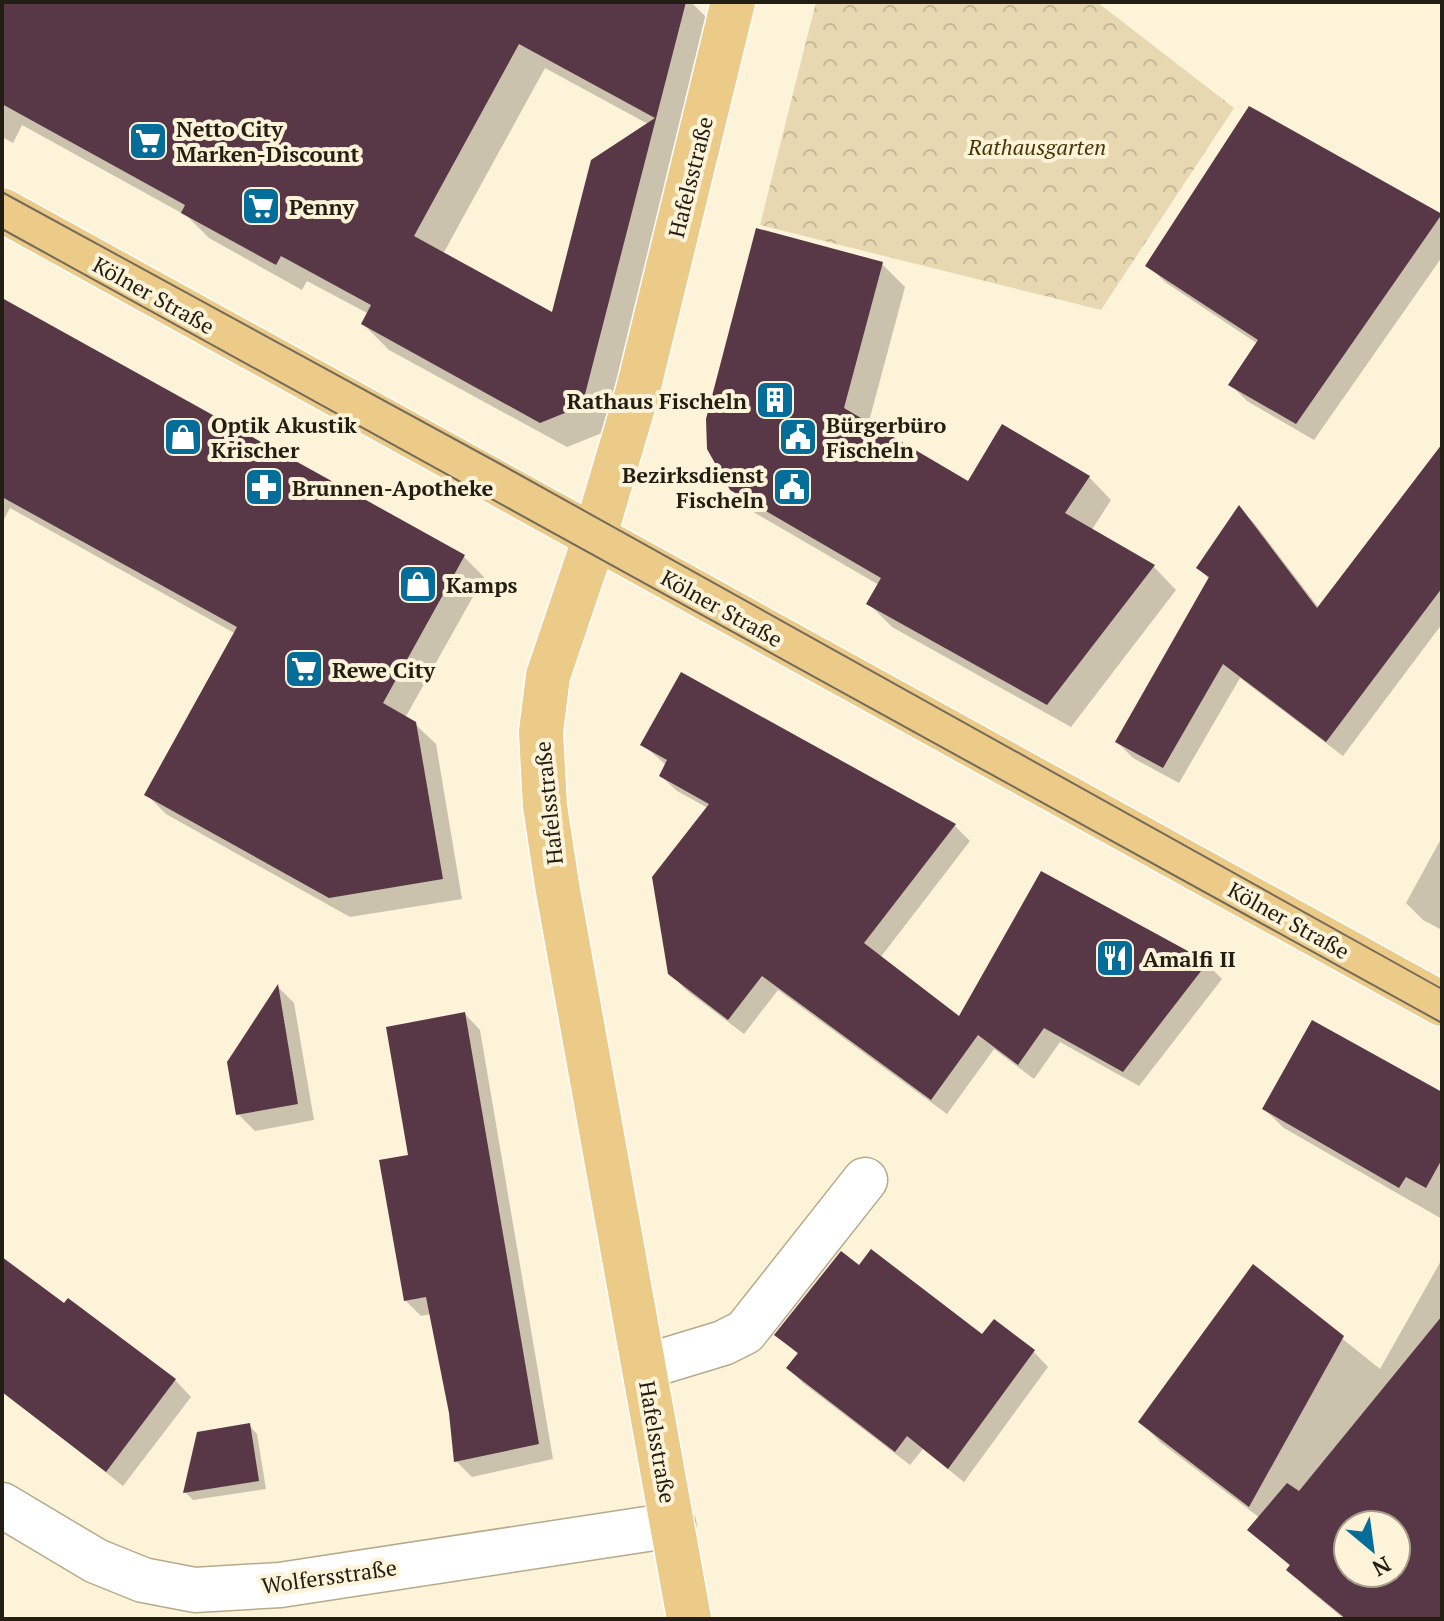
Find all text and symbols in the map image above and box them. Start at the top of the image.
street label: Hafelsstraße [661,113,719,241]
place label: Netto City Marken-Discount [176,114,359,168]
supermarket icon: Netto City Marken-Discount [127,120,169,162]
park label: Rathausgarten [967,132,1106,161]
supermarket icon: Penny [240,185,282,227]
place label: Penny [289,192,355,221]
street label: Kölner Straße [88,250,220,340]
building icon: Rathaus Fischeln [754,379,796,421]
place label: Rathaus Fischeln [567,386,747,415]
place label: Optik Akustik Krischer [211,410,357,464]
place label: Bürgerbüro Fischeln [826,410,946,464]
shop icon: Optik Akustik Krischer [162,416,204,458]
public building icon: Bürgerbüro Fischeln [777,416,819,458]
place label: Bezirksdienst Fischeln [622,460,764,514]
pharmacy icon: Brunnen-Apotheke [243,466,285,508]
public building icon: Bezirksdienst Fischeln [771,466,813,508]
place label: Brunnen-Apotheke [292,473,494,502]
shop icon: Kamps [397,563,439,605]
street label: Kölner Straße [656,563,788,653]
place label: Kamps [446,570,518,599]
supermarket icon: Rewe City [283,648,325,690]
place label: Rewe City [332,655,435,684]
street label: Hafelsstraße [527,740,569,866]
street label: Kölner Straße [1223,875,1355,965]
restaurant icon: Amalfi II [1094,937,1136,979]
place label: Amalfi II [1143,944,1236,973]
street label: Hafelsstraße [633,1379,683,1505]
north arrow [1332,1509,1412,1589]
text: N [1367,1550,1396,1584]
street label: Wolfersstraße [259,1552,399,1600]

